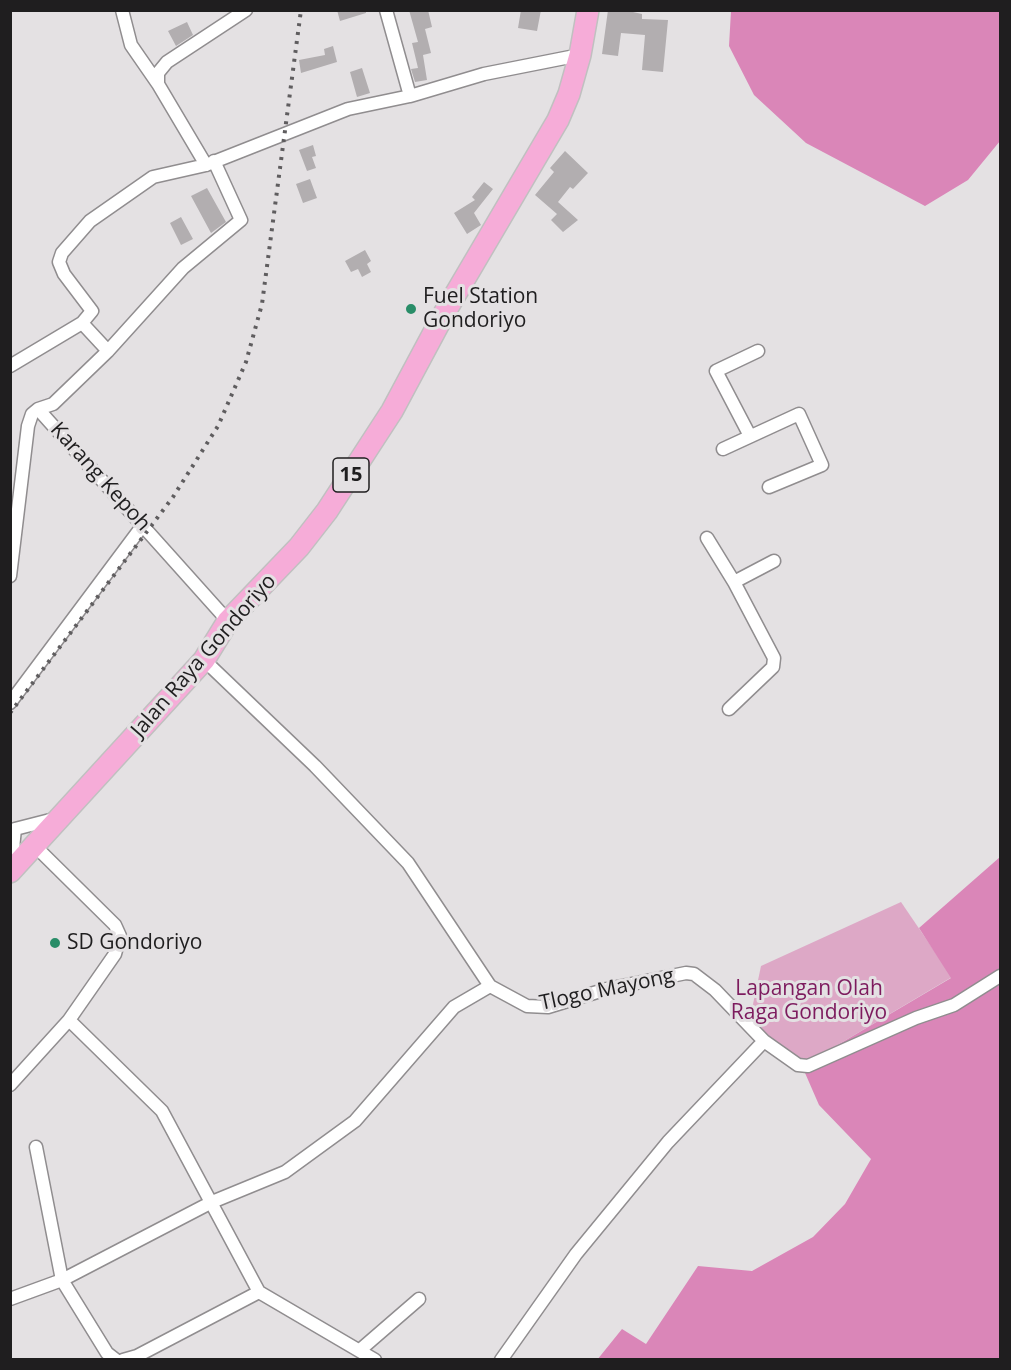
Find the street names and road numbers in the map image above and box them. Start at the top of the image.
street label: Karang Kepoh [45,417,155,537]
road number: 15 [333,458,369,492]
street label: Jalan Raya Gondoriyo [126,569,282,743]
street label: Tlogo Mayong [537,963,677,1017]

